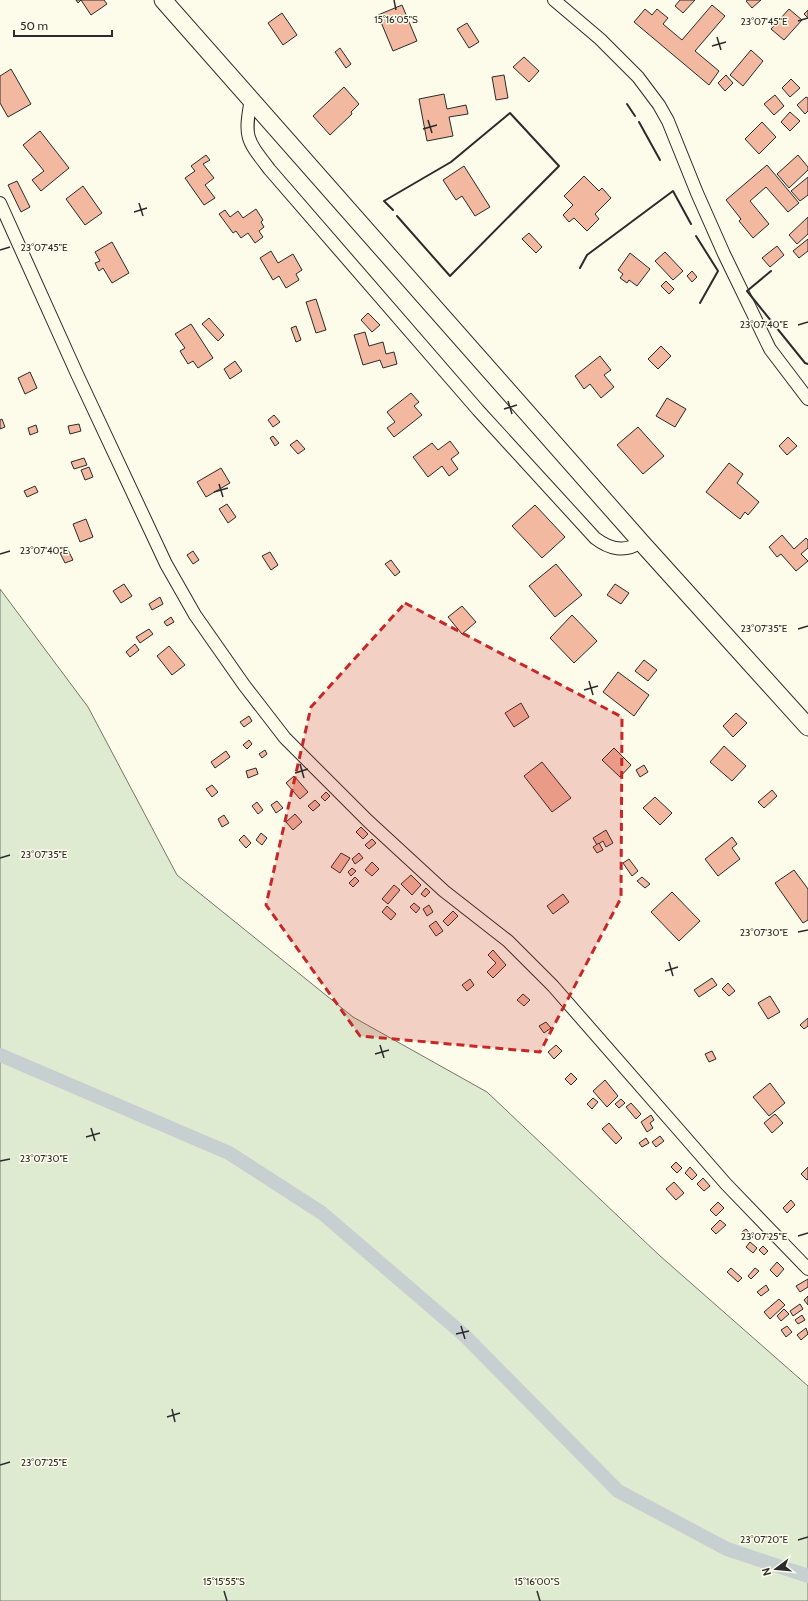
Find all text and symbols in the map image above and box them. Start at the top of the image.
scale bar [14,12,112,38]
text: 15°16'05"S [374,13,418,26]
text: 23°07'45"E [741,15,788,28]
text: 50 m [20,18,48,33]
text: 23°07'45"E [21,241,68,254]
text: 23°07'40"E [740,318,789,331]
text: 23°07'40"E [20,544,69,557]
text: 23°07'35"E [741,622,788,635]
text: 23°07'35"E [21,848,68,861]
text: 23°07'30"E [740,926,789,939]
text: 23°07'30"E [20,1152,69,1165]
text: 23°07'25"E [741,1230,788,1243]
text: 23°07'25"E [21,1456,68,1469]
text: 23°07'20"E [740,1533,789,1546]
north arrow [756,1549,796,1589]
text: N [759,1566,774,1577]
text: 15°15'55"S [203,1575,245,1588]
text: 15°16'00"S [514,1575,560,1588]

